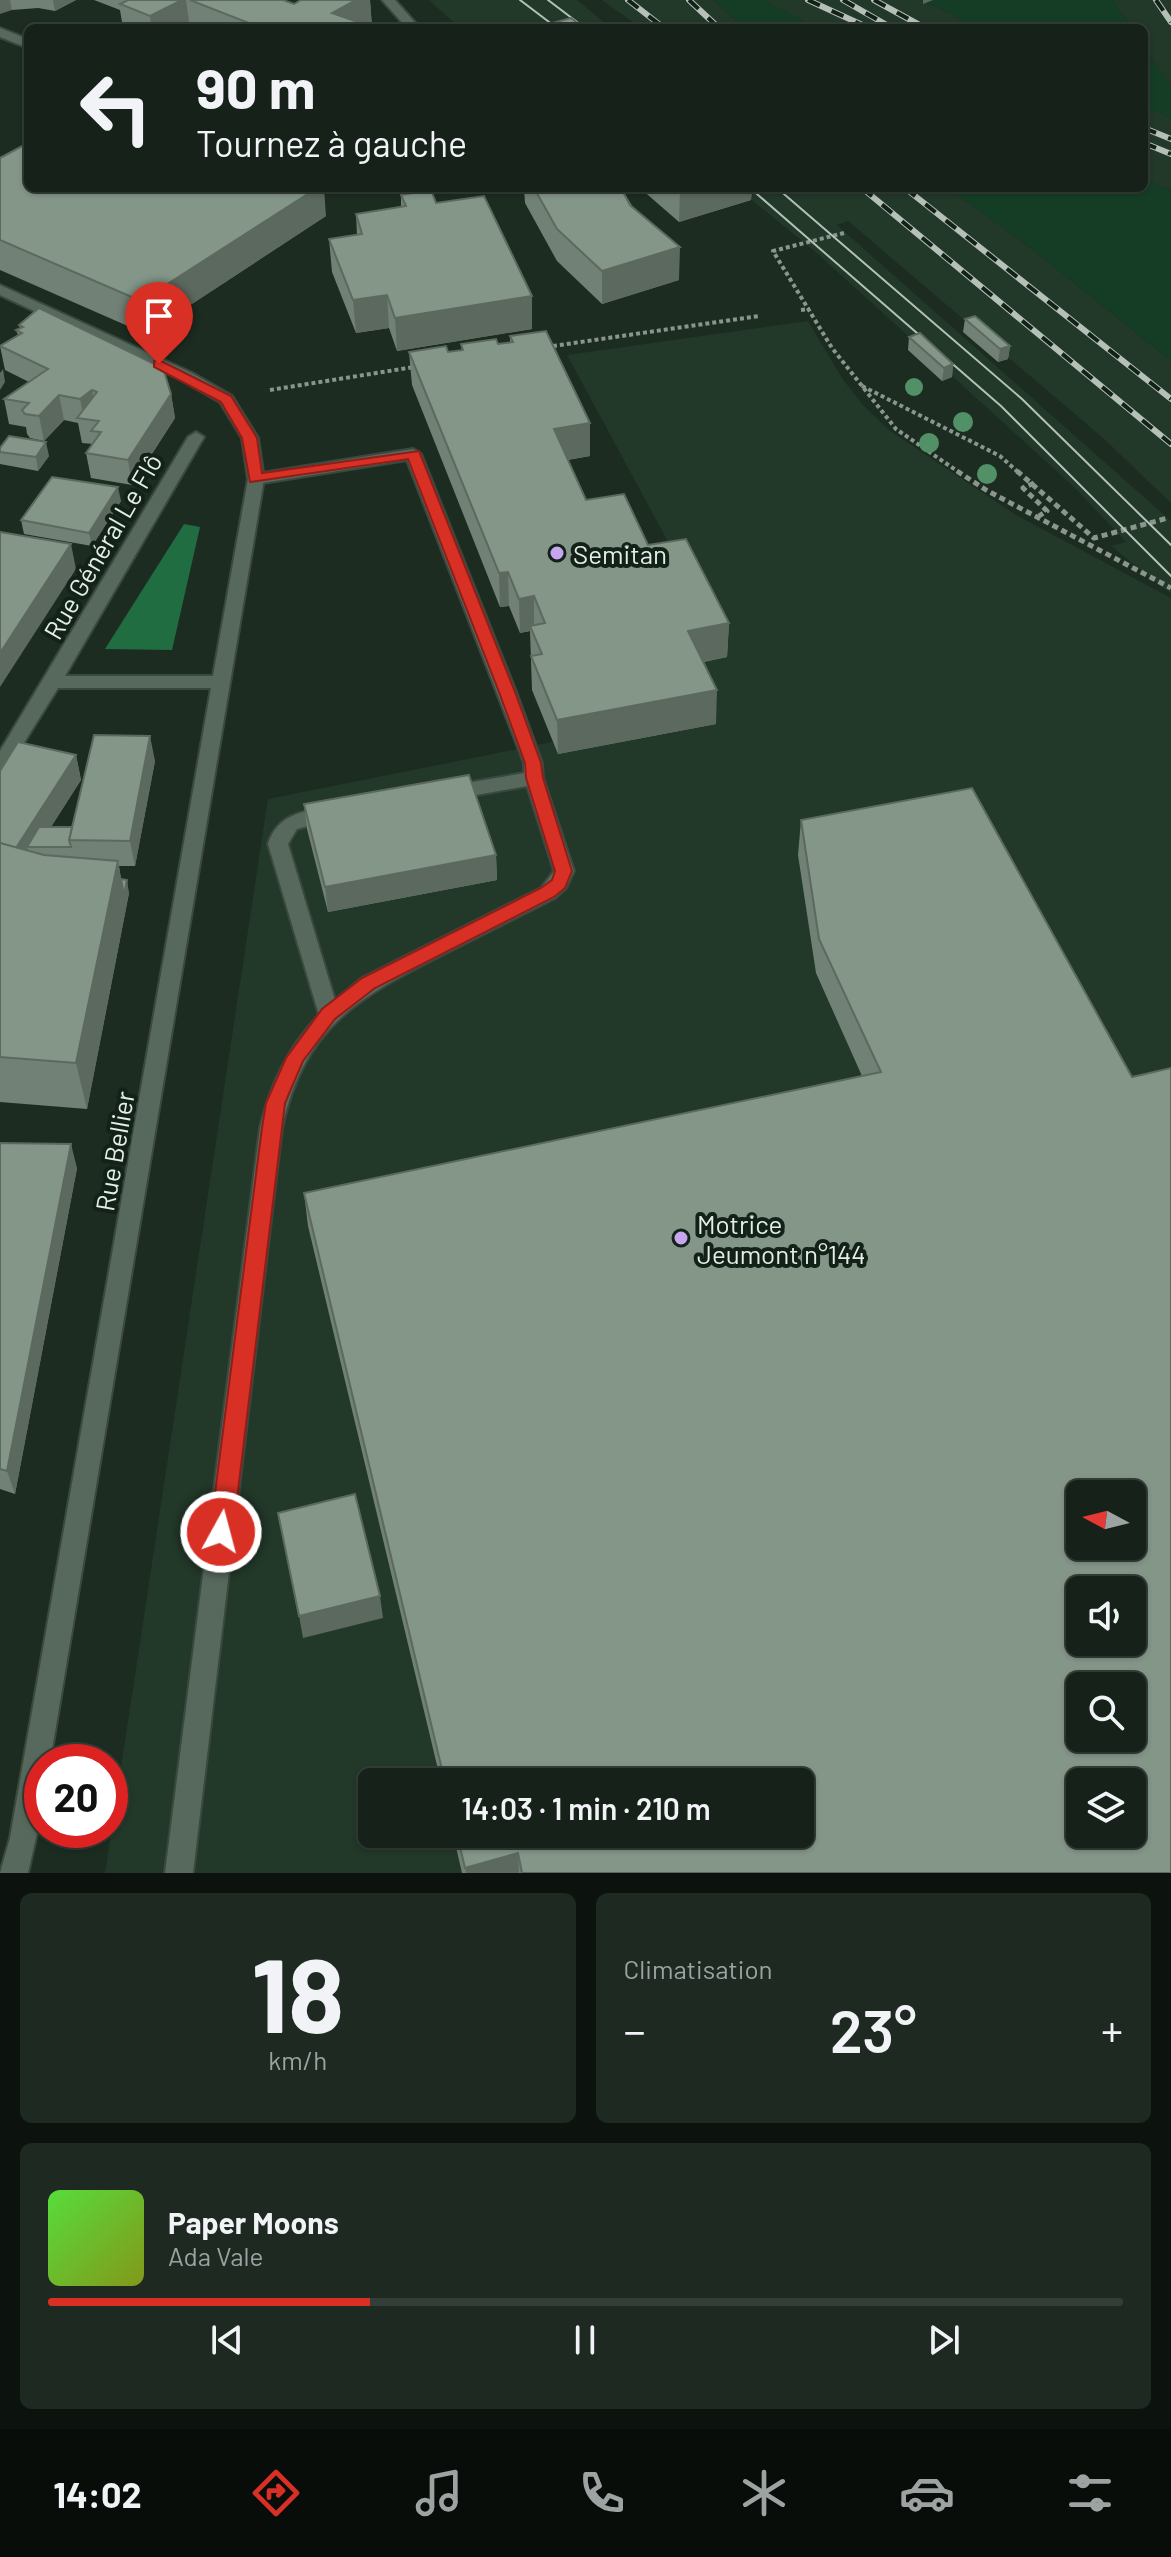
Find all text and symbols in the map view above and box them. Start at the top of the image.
text: 90 m [196,53,316,120]
icon: left [64,56,168,160]
text: Tournez à gauche [196,121,467,164]
pin [125,282,193,364]
icon: arrive [137,294,181,338]
street label: Rue Général Le Flô [36,448,168,644]
place label: Semitan [573,538,667,569]
marker: Semitan [548,544,566,562]
street label: Rue Bellier [88,1088,140,1213]
place label: Motrice Jeumont n°144 [697,1208,866,1269]
marker: Motrice Jeumont n°144 [672,1229,690,1247]
north arrow [1066,1480,1146,1560]
map controls [1066,1480,1146,1848]
position arrow [179,1490,263,1574]
button: sound [1066,1576,1146,1656]
button: search [1066,1672,1146,1752]
speed limit sign: 20 [24,1744,128,1848]
button: layers [1066,1768,1146,1848]
text: 14:03 · 1 min · 210 m [461,1790,711,1826]
text: 18 [251,1929,344,2054]
text: Climatisation [624,1953,773,1984]
text: 23° [830,1993,917,2065]
text: − [624,2003,646,2056]
text: + [1101,2003,1123,2056]
text: km/h [268,2044,327,2075]
text: Paper Moons [168,2204,339,2240]
text: Ada Vale [168,2240,263,2271]
icon: previous [205,2318,249,2362]
icon: pause [563,2318,607,2362]
icon: next [922,2318,966,2362]
icon: directions [248,2465,304,2521]
icon: music [411,2465,467,2521]
icon: phone [574,2465,630,2521]
icon: climate [736,2465,792,2521]
icon: car [899,2465,955,2521]
icon: filters [1062,2465,1118,2521]
text: 14:02 [53,2472,142,2515]

